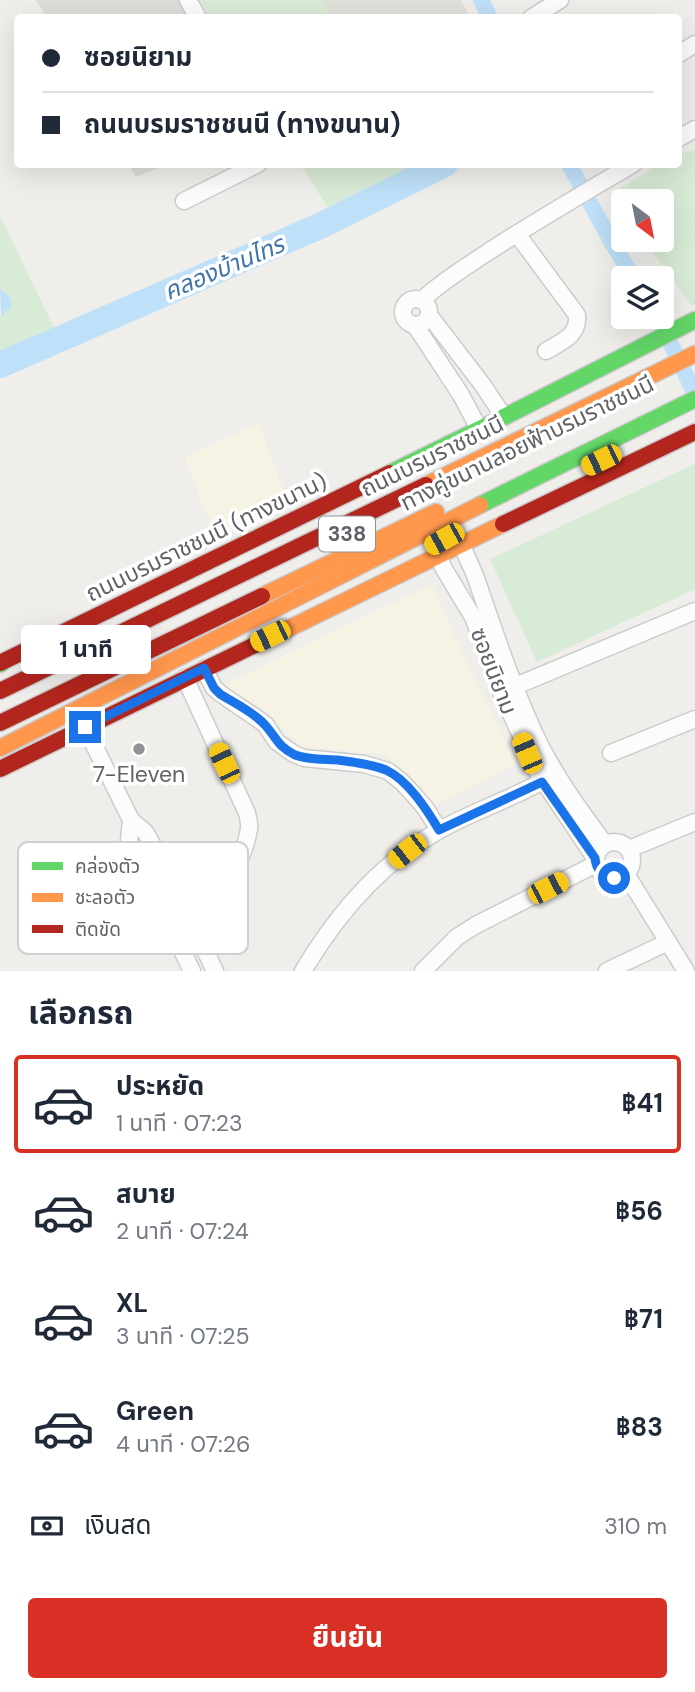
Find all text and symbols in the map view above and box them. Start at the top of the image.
text: ซอยนิยาม [84,40,192,74]
text: ถนนบรมราชชนนี (ทางขนาน) [84,107,400,141]
north arrow [611,189,674,252]
map controls [611,189,674,329]
water label: คลองบ้านไทร [159,227,291,307]
button: layers [611,266,674,329]
street label: ทางคู่ขนานลอยฟ้าบรมราชชนนี [395,369,659,517]
street label: ถนนบรมราชชนนี [356,408,508,504]
car [578,441,625,479]
street label: ถนนบรมราชชนนี (ทางขนาน) [81,466,331,608]
road number: 338 [319,516,375,552]
car [421,520,468,558]
car [247,617,294,655]
street label: ซอยนิยาม [464,623,524,719]
callout: 1 นาที [20,626,150,674]
text: 1 นาที [59,634,113,664]
route end [69,711,101,743]
car [510,730,545,776]
car [206,740,243,786]
marker: 7-Eleven [131,741,147,757]
place label: 7-Eleven [93,759,185,789]
car [384,830,431,872]
legend [18,842,248,954]
text: คล่องตัว [75,854,140,879]
route start [598,862,630,894]
car [525,869,572,907]
text: ชะลอตัว [75,885,135,910]
text: ติดขัด [75,917,121,942]
text: เลือกรถ [28,992,133,1034]
text: ประหยัด [116,1069,204,1103]
icon: car [32,1073,95,1136]
text: ฿41 [622,1086,663,1120]
text: 1 นาที · 07:23 [116,1108,243,1138]
text: สบาย [116,1177,176,1211]
icon: car [32,1181,95,1244]
text: ฿56 [615,1194,663,1228]
text: 2 นาที · 07:24 [116,1216,249,1246]
text: XL [116,1286,148,1320]
icon: car [32,1289,95,1352]
text: ฿71 [624,1302,663,1336]
text: 3 นาที · 07:25 [116,1321,250,1351]
text: Green [116,1394,194,1428]
icon: car [32,1397,95,1460]
text: ฿83 [616,1410,663,1444]
text: 4 นาที · 07:26 [116,1429,250,1459]
icon: cash [28,1507,66,1545]
text: เงินสด [84,1508,151,1542]
text: 310 m [604,1511,667,1541]
button: ยืนยัน [28,1598,667,1678]

